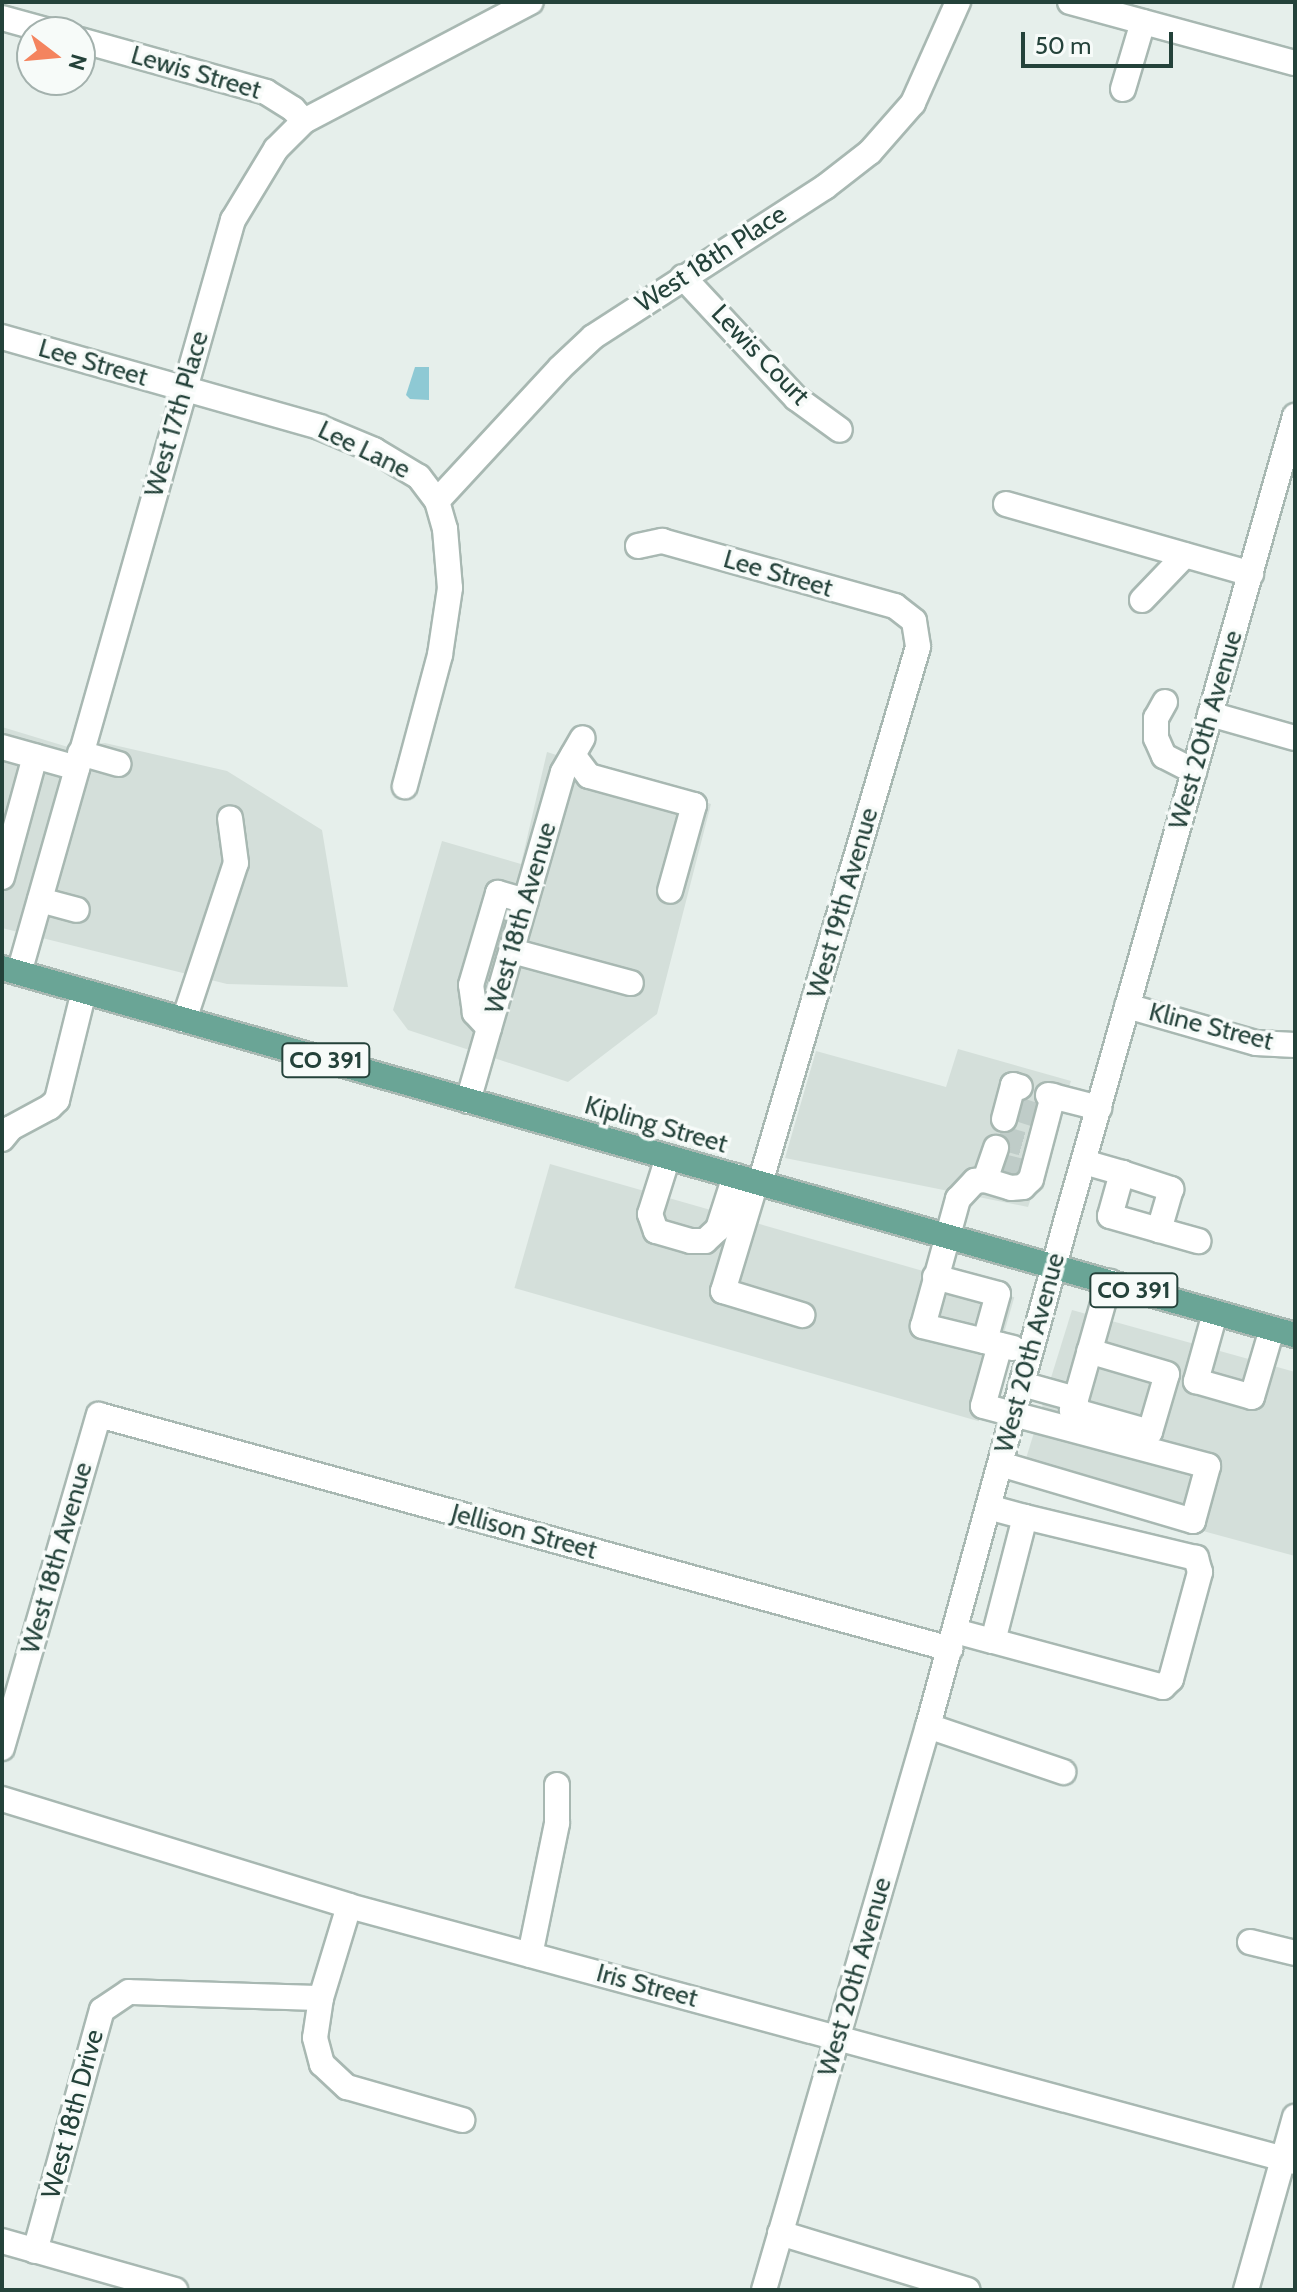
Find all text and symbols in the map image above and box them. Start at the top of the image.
north arrow [16,16,96,96]
scale bar [1025,16,1177,66]
text: 50 m [1035,31,1091,60]
street label: Lewis Street [127,40,265,106]
text: N [63,51,93,73]
street label: West 18th Place [630,199,792,319]
street label: Lewis Court [704,298,816,412]
street label: West 17th Place [138,328,216,500]
street label: Lee Street [35,333,151,393]
street label: Lee Lane [313,414,415,486]
street label: Lee Street [720,544,836,604]
street label: West 20th Avenue [1163,627,1249,833]
street label: West 19th Avenue [801,804,885,1002]
street label: West 18th Avenue [479,819,563,1017]
street label: Kline Street [1146,997,1276,1057]
road number: CO 391 [280,1040,372,1080]
street label: Kipling Street [581,1090,731,1160]
street label: West 20th Avenue [988,1250,1072,1456]
road number: CO 391 [1088,1270,1180,1310]
street label: West 18th Avenue [15,1459,99,1657]
street label: Jellison Street [448,1498,600,1566]
street label: West 20th Avenue [812,1874,898,2080]
street label: Iris Street [593,1958,701,2014]
street label: West 18th Drive [35,2026,111,2202]

